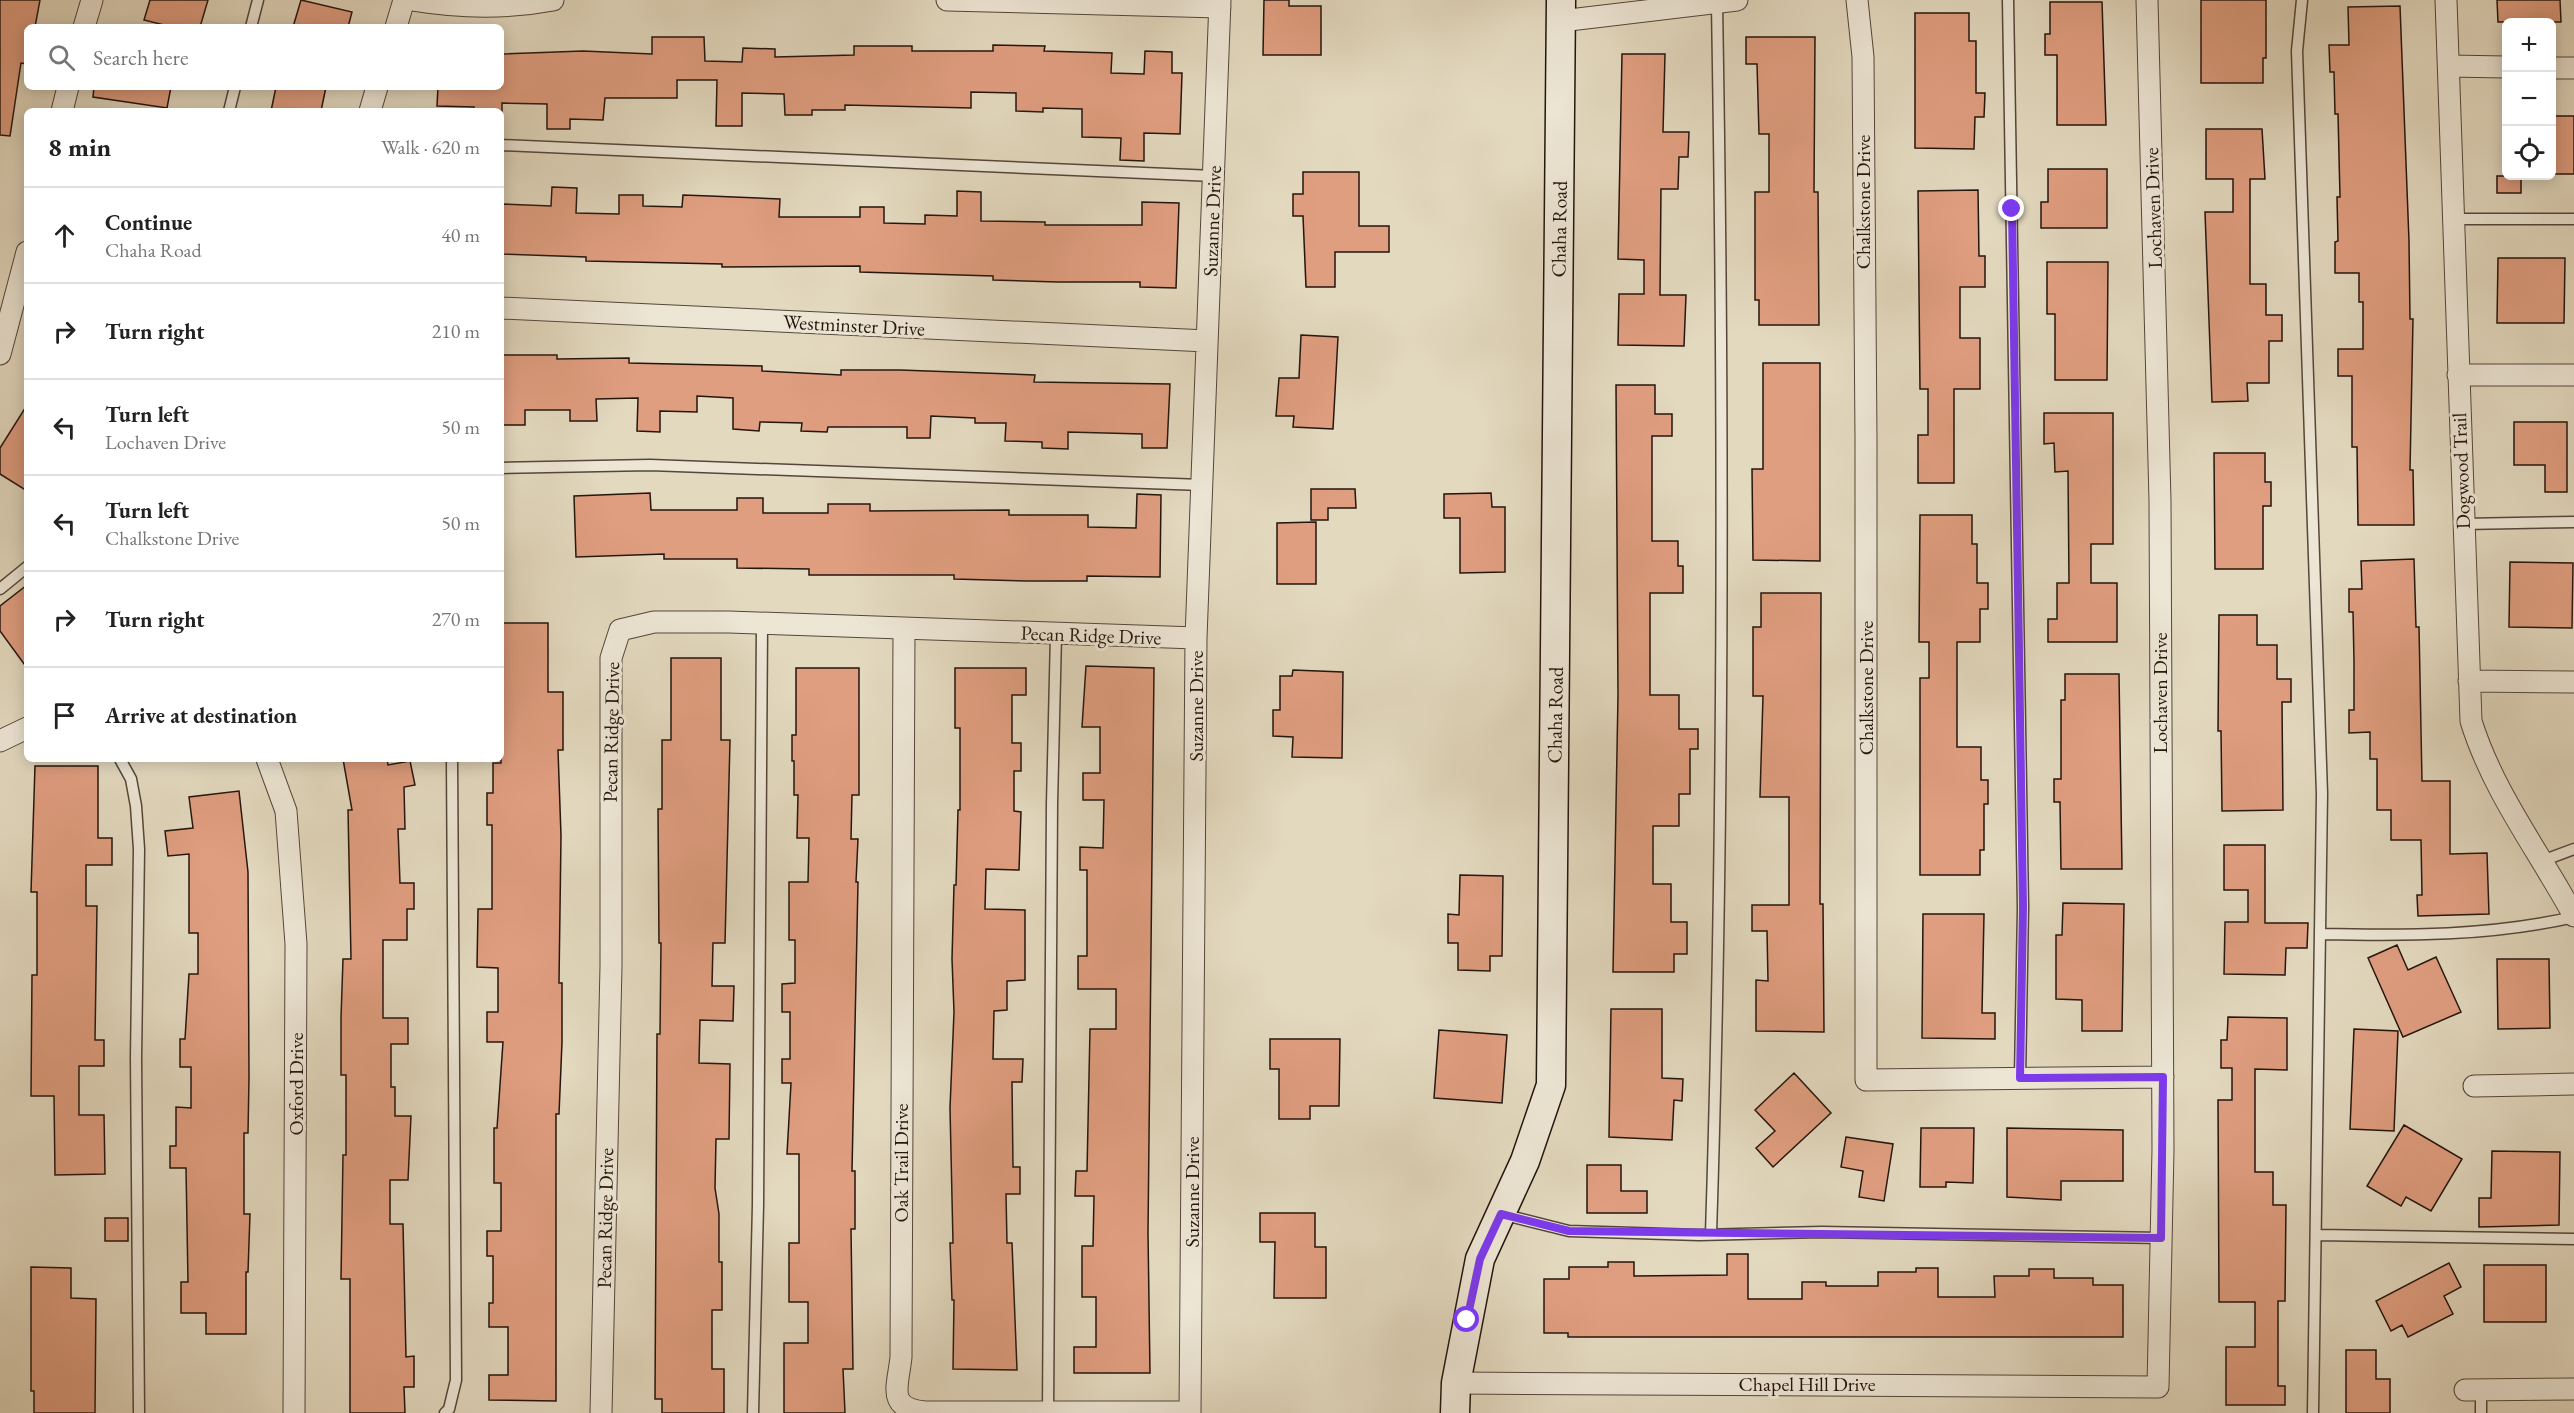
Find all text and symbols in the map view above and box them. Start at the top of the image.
map controls [2502,18,2556,180]
button: + [2502,18,2556,72]
search box [24,24,504,90]
icon: search [45,41,78,74]
text: Search here [93,43,188,72]
button: − [2502,72,2556,126]
button: locate [2502,126,2556,180]
text: 8 min [48,130,111,164]
text: Walk · 620 m [381,134,480,160]
street label: Chalkstone Drive [1850,135,1876,269]
street label: Lochaven Drive [2138,147,2168,269]
street label: Suzanne Drive [1197,165,1227,277]
street label: Chaha Road [1545,180,1573,278]
route end [1998,195,2024,221]
text: Continue [105,208,192,237]
icon: ahead [48,219,81,252]
text: 40 m [441,222,480,248]
text: Chaha Road [105,237,202,263]
street label: Westminster Drive [783,308,926,342]
icon: right [48,315,81,348]
text: Turn right [105,317,204,346]
text: 210 m [432,318,480,344]
text: Turn left [105,400,189,429]
icon: left [48,411,81,444]
street label: Dogwood Trail [2446,412,2476,530]
text: 50 m [441,414,480,440]
text: Lochaven Drive [105,429,226,455]
text: Turn left [105,496,189,525]
icon: left [48,507,81,540]
text: 50 m [441,510,480,536]
text: Chalkstone Drive [105,525,239,551]
icon: right [48,603,81,636]
text: Turn right [105,605,204,634]
text: 270 m [432,606,480,632]
street label: Pecan Ridge Drive [1020,620,1162,650]
street label: Chalkstone Drive [1853,621,1879,755]
street label: Lochaven Drive [2147,632,2173,753]
street label: Suzanne Drive [1183,650,1209,762]
street label: Pecan Ridge Drive [597,661,625,802]
street label: Chaha Road [1541,666,1569,764]
icon: arrive [48,699,81,732]
text: Arrive at destination [105,701,297,730]
street label: Oxford Drive [283,1032,309,1136]
street label: Oak Trail Drive [888,1103,914,1223]
street label: Suzanne Drive [1179,1136,1205,1248]
street label: Pecan Ridge Drive [591,1147,619,1288]
route start [1453,1306,1479,1332]
street label: Chapel Hill Drive [1739,1371,1876,1397]

